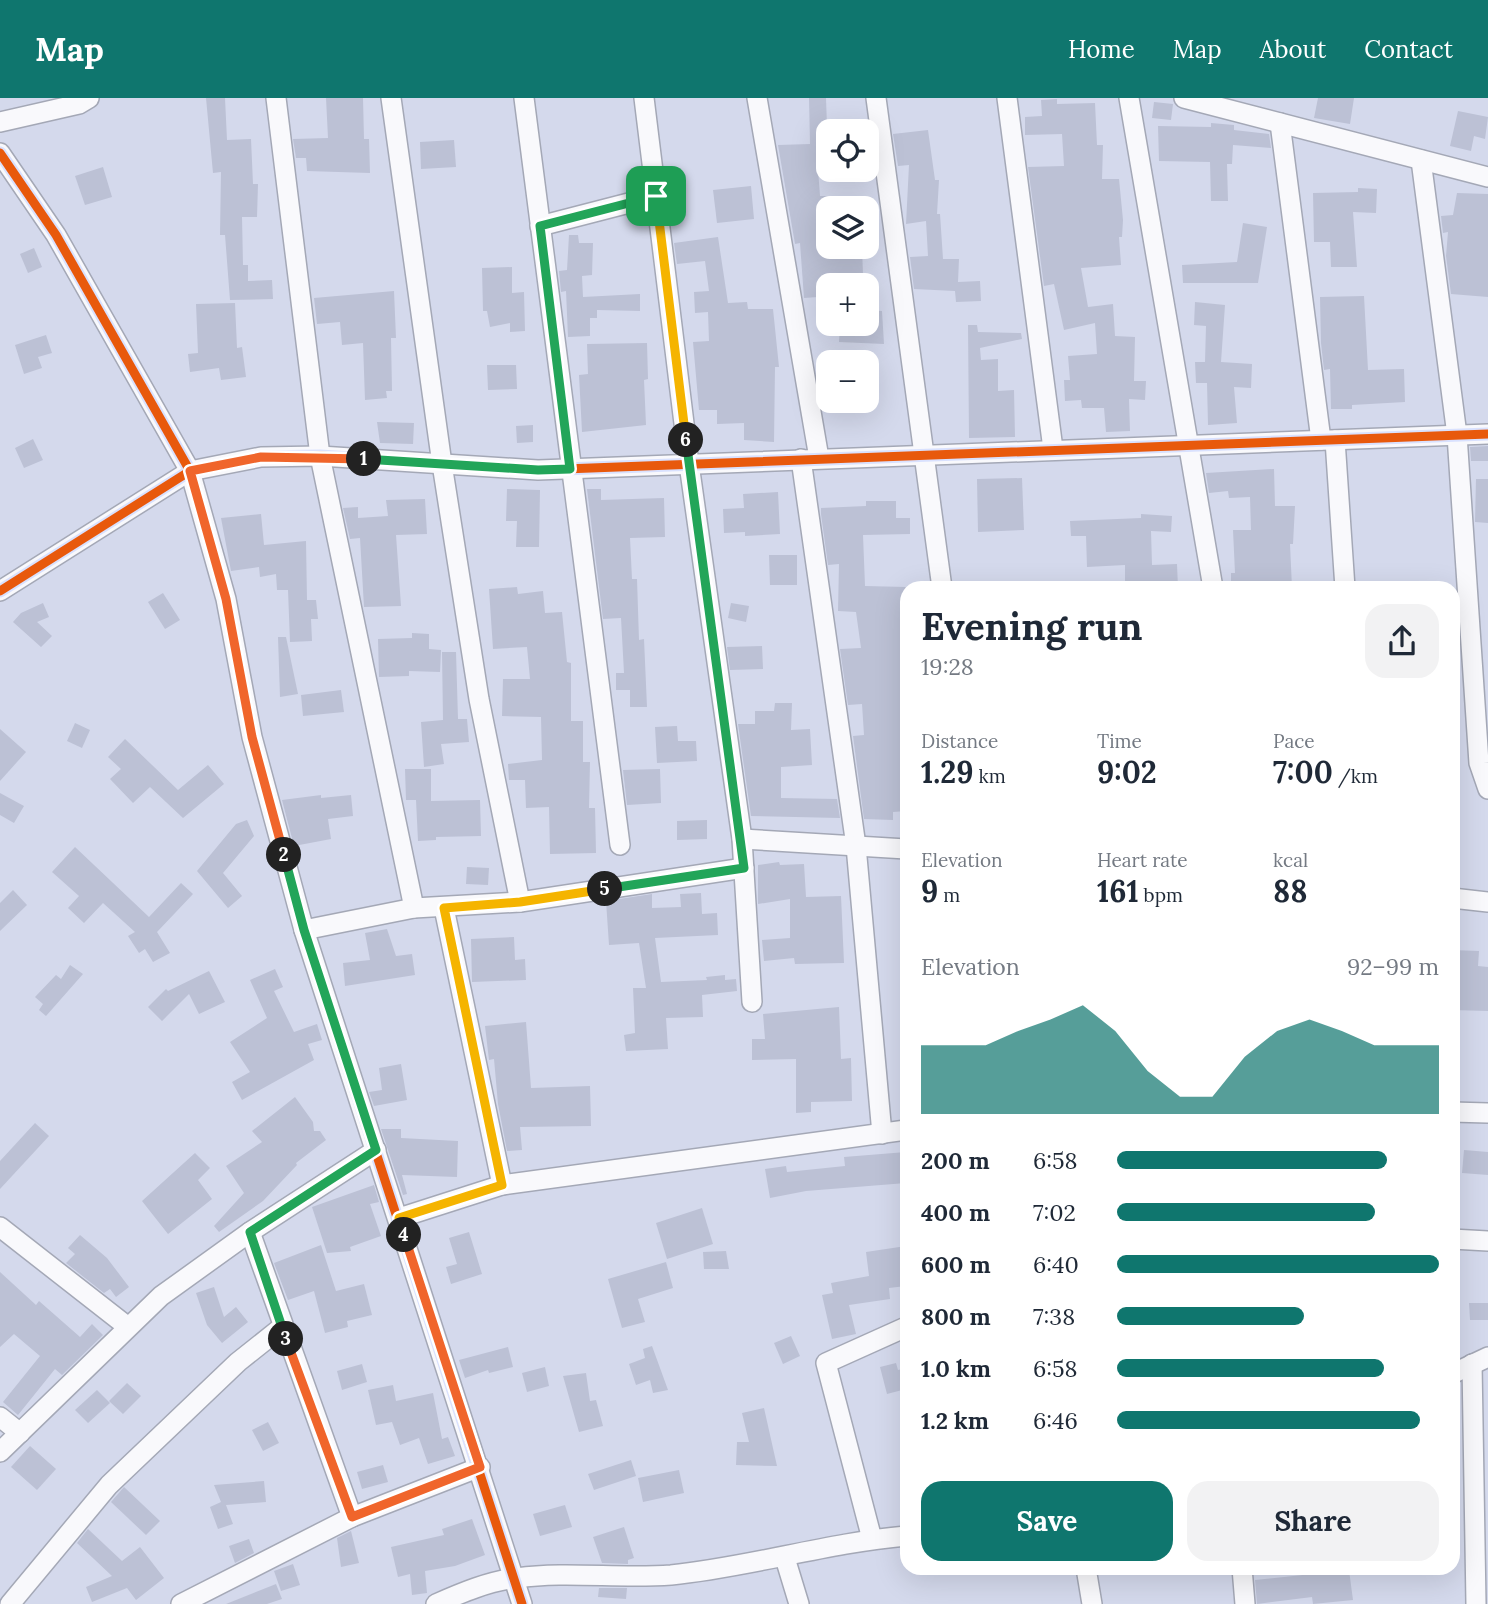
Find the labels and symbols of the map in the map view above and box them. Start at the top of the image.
pin [626,166,686,226]
pin: 6 [668,422,704,458]
pin: 1 [346,442,382,476]
pin: 2 [266,838,302,872]
pin: 5 [588,872,622,906]
pin: 4 [386,1218,422,1252]
pin: 3 [268,1322,304,1356]

